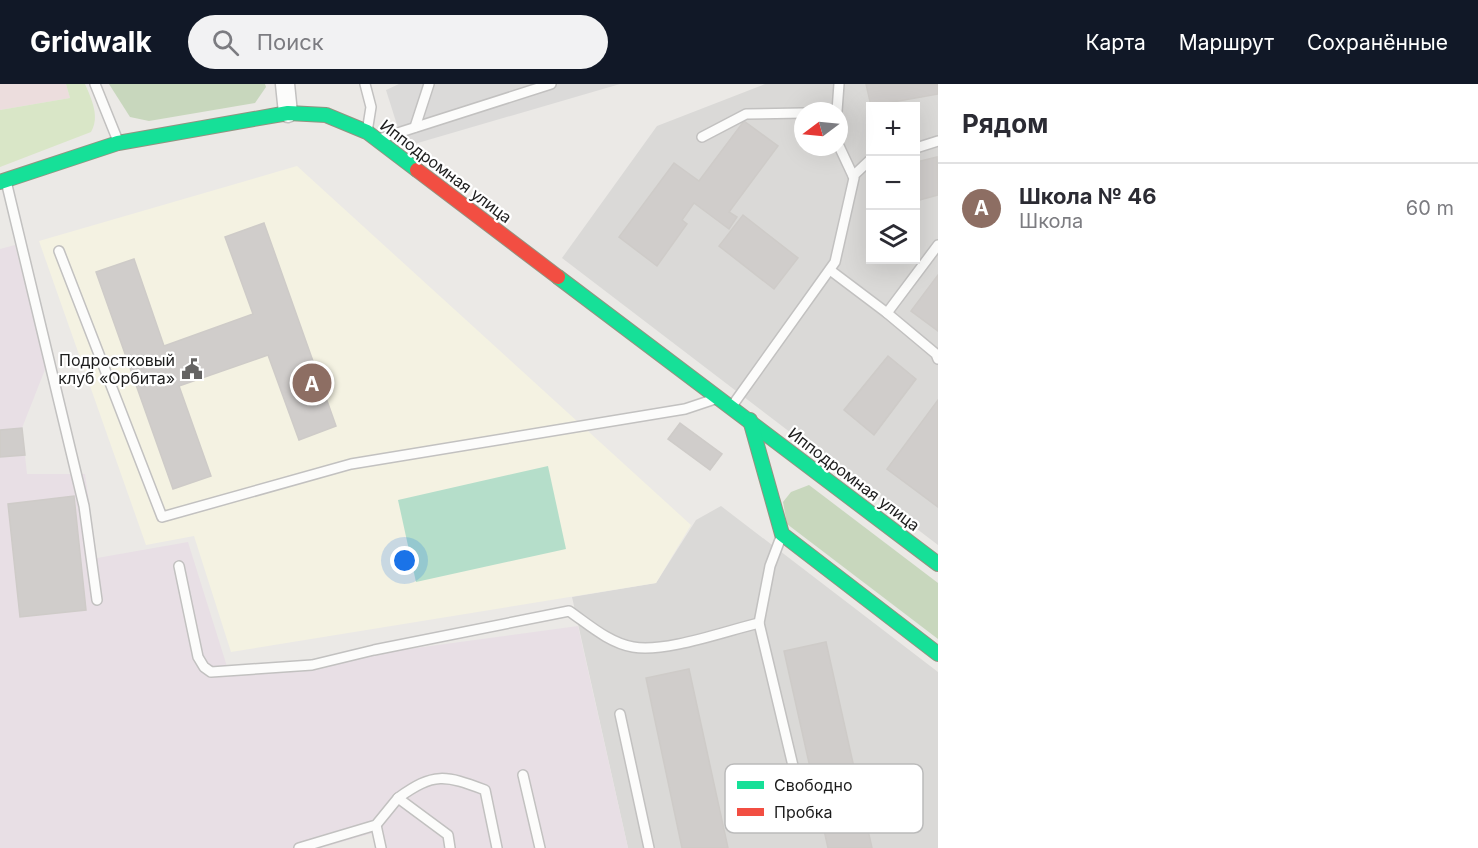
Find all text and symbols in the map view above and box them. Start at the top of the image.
search box [188,15,608,69]
text: Gridwalk [30,25,152,59]
icon: search [209,26,242,59]
text: Поиск [257,29,324,55]
text: Карта [1085,30,1146,55]
text: Маршрут [1179,30,1274,55]
text: Сохранённые [1307,30,1448,55]
north arrow [794,102,848,156]
map controls [866,102,920,264]
button: + [866,102,920,156]
text: Рядом [962,108,1048,139]
street label: Ипподромная улица [376,115,516,227]
button: − [866,156,920,210]
text: Школа № 46 [1019,183,1156,209]
text: A [974,196,989,220]
text: 60 m [1406,196,1454,220]
text: Школа [1019,209,1083,233]
button: layers [866,210,920,264]
place label: Подростковый клуб «Орбита» [58,350,175,388]
public building icon: Подростковый клуб «Орбита» [180,357,204,381]
pin: A [292,360,332,406]
street label: Ипподромная улица [784,423,924,535]
your location [390,546,419,575]
legend [725,764,923,833]
text: Свободно [774,775,853,795]
text: Пробка [774,802,832,822]

